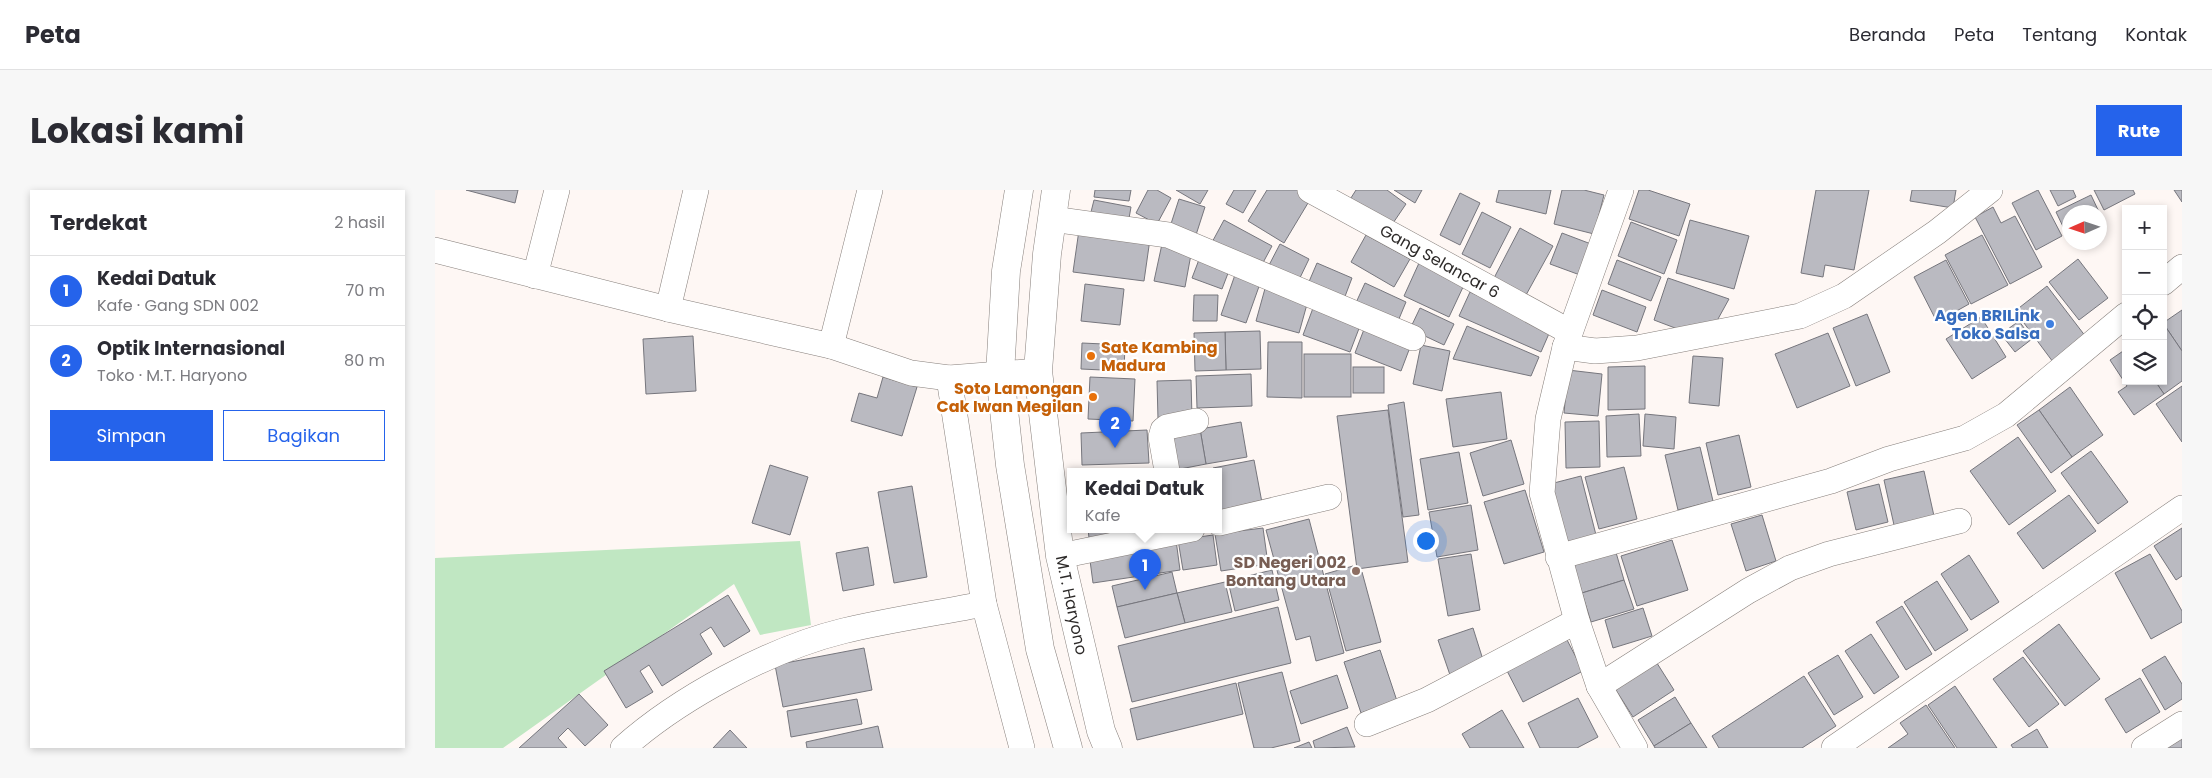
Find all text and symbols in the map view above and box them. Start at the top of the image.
text: Peta [25,18,81,51]
text: Beranda [1849,22,1926,47]
text: Peta [1954,22,1994,47]
text: Tentang [2022,22,2097,47]
text: Kontak [2125,22,2187,47]
button: Rute [2096,105,2182,156]
text: Lokasi kami [30,106,244,155]
north arrow [2062,205,2107,250]
map controls [2122,205,2167,385]
button: + [2122,205,2167,250]
text: Terdekat [50,208,147,237]
text: 2 hasil [334,211,385,234]
street label: Gang Selancar 6 [1376,219,1504,304]
button: − [2122,250,2167,295]
text: Kedai Datuk [97,265,216,292]
text: 1 [63,279,69,302]
text: 70 m [345,279,385,302]
text: Kafe · Gang SDN 002 [97,294,259,317]
button: locate [2122,295,2167,340]
place label: Agen BRILink Toko Salsa [1935,304,2040,345]
marker: Agen BRILink Toko Salsa [2044,318,2056,330]
text: Optik Internasional [97,335,285,362]
place label: Sate Kambing Madura [1101,336,1218,377]
button: layers [2122,340,2167,385]
text: 2 [61,349,71,372]
text: 80 m [344,349,385,372]
marker: Sate Kambing Madura [1085,350,1097,362]
text: Toko · M.T. Haryono [97,364,247,387]
place label: Soto Lamongan Cak Iwan Megilan [937,377,1083,418]
marker: Soto Lamongan Cak Iwan Megilan [1087,391,1099,403]
pin: 2 [1099,407,1131,448]
button: Simpan [50,410,213,461]
button: Bagikan [223,410,385,461]
popup [1067,468,1222,533]
text: Kedai Datuk [1085,475,1204,502]
text: Kafe [1085,504,1120,527]
your location [1413,528,1439,554]
pin: 1 [1129,549,1161,590]
place label: SD Negeri 002 Bontang Utara [1226,551,1346,592]
street label: M.T. Haryono [1050,553,1093,657]
marker: SD Negeri 002 Bontang Utara [1350,565,1362,577]

